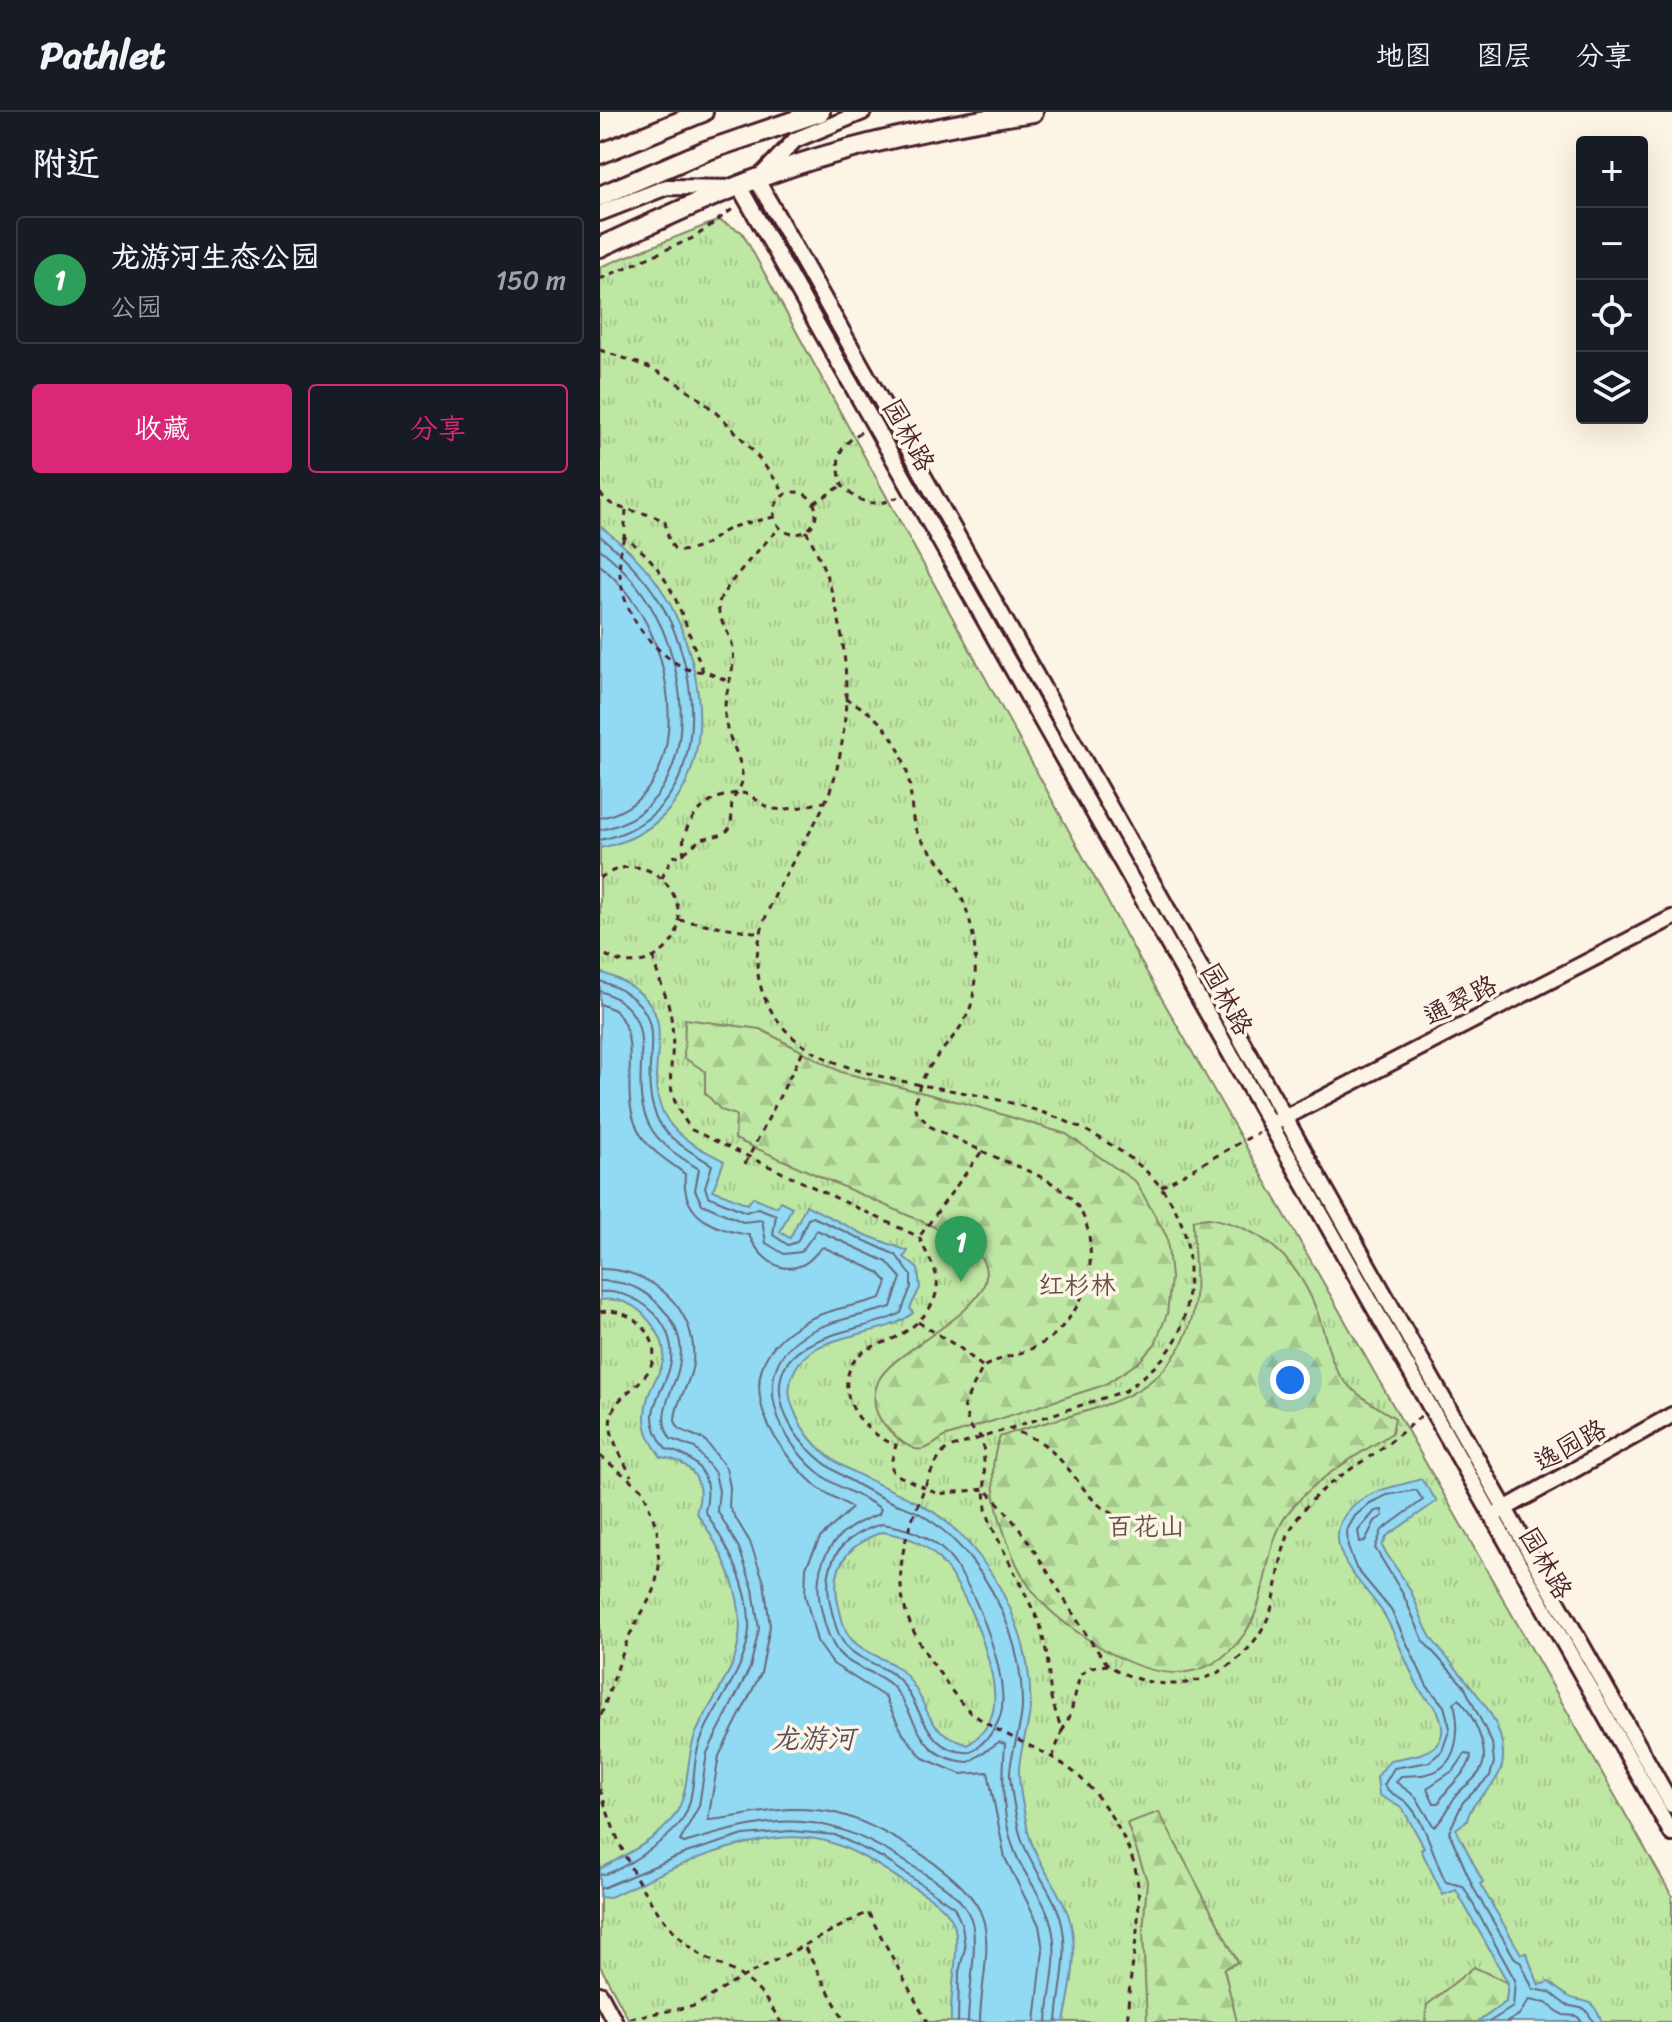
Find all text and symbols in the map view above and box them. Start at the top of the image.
text: Pathlet [40,22,166,89]
text: 地图 [1376,31,1432,80]
text: 图层 [1476,31,1532,80]
text: 分享 [1576,31,1632,80]
text: 附近 [32,134,100,194]
map controls [1576,136,1648,424]
button: + [1576,136,1648,208]
button: − [1576,208,1648,280]
text: 龙游河生态公园 [110,230,320,284]
text: 1 [54,257,66,303]
text: 150 m [496,257,566,303]
button: locate [1576,280,1648,352]
text: 公园 [110,284,162,330]
button: layers [1576,352,1648,424]
button: 收藏 [32,384,292,473]
button: 分享 [308,384,568,473]
street label: 园林路 [870,390,948,480]
street label: 园林路 [1188,954,1266,1044]
street label: 通翠路 [1415,962,1505,1038]
pin: 1 [935,1216,987,1282]
park label: 红杉林 [1038,1262,1116,1308]
your location [1270,1360,1310,1400]
street label: 逸园路 [1525,1406,1615,1484]
park label: 百花山 [1107,1503,1185,1549]
street label: 园林路 [1507,1518,1585,1608]
water label: 龙游河 [771,1714,859,1763]

